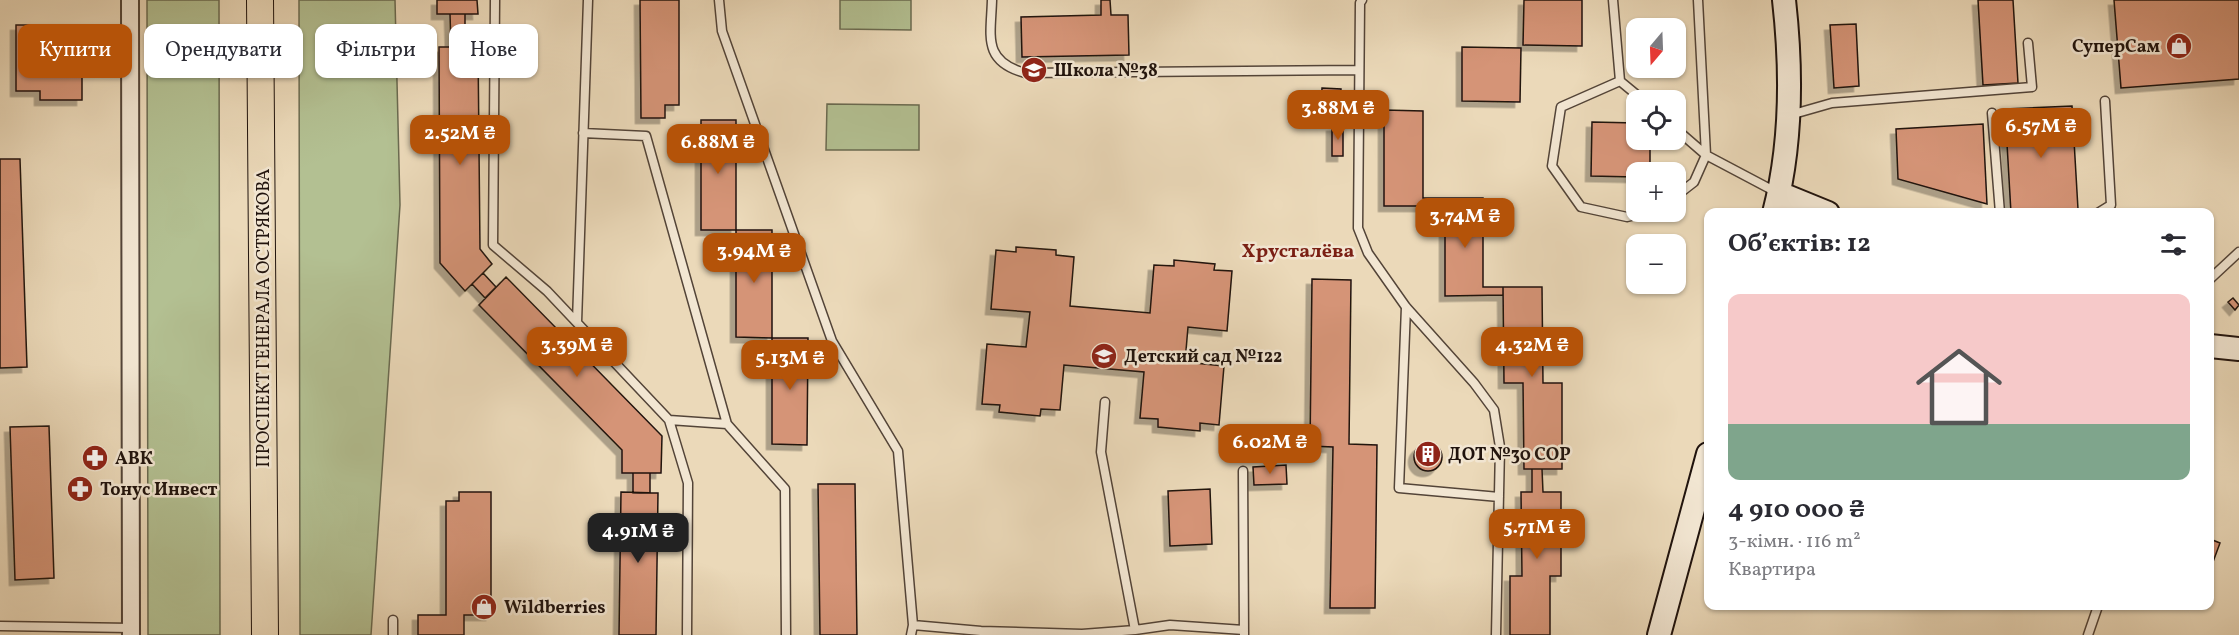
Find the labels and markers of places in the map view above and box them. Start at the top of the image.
shop icon: СуперСам [2164,31,2194,61]
place label: СуперСам [2072,35,2161,60]
school or university icon: Школа №38 [1019,55,1049,85]
place label: Школа №38 [1054,59,1158,84]
pin: 3.88M ₴ [1283,90,1393,141]
pin: 6.57M ₴ [1986,108,2096,159]
pin: 2.52M ₴ [405,115,515,166]
pin: 6.88M ₴ [663,124,773,175]
pin: 3.74M ₴ [1410,198,1520,249]
pin: 3.94M ₴ [699,233,809,284]
pin: 3.39M ₴ [522,327,632,378]
pin: 4.32M ₴ [1477,327,1587,378]
pin: 5.13M ₴ [735,340,845,391]
school or university icon: Детский сад №122 [1089,341,1119,371]
place label: Детский сад №122 [1124,345,1282,370]
pin: 6.02M ₴ [1215,424,1325,475]
building icon: ДОТ №30 СОР [1413,439,1443,469]
pharmacy icon: АВК [80,443,110,473]
place label: ДОТ №30 СОР [1448,443,1571,468]
place label: АВК [115,447,153,472]
pharmacy icon: Тонус Инвест [65,474,95,504]
place label: Тонус Инвест [100,478,218,503]
pin: 5.71M ₴ [1482,509,1592,560]
pin: 4.91M ₴ [583,513,693,564]
shop icon: Wildberries [469,592,499,622]
place label: Wildberries [504,596,605,621]

